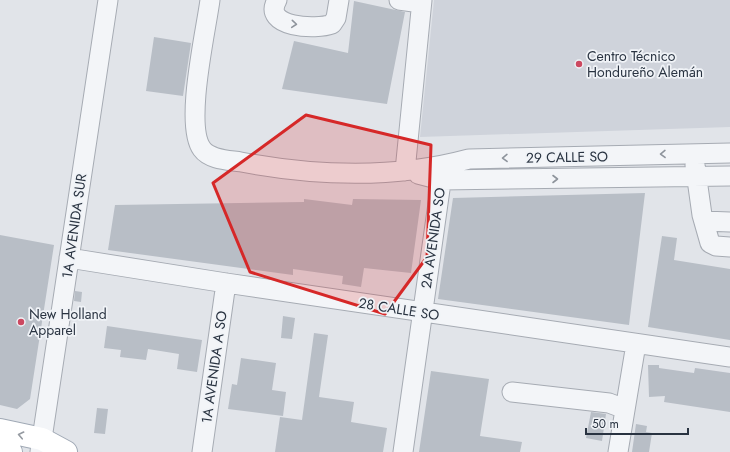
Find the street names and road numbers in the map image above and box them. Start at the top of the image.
street label: 29 CALLE SO [526,146,608,168]
street label: 1A AVENIDA SUR [57,172,91,280]
street label: 2A AVENIDA SO [416,186,450,290]
street label: 28 CALLE SO [357,293,441,325]
street label: 1A AVENIDA A SO [196,309,232,425]

